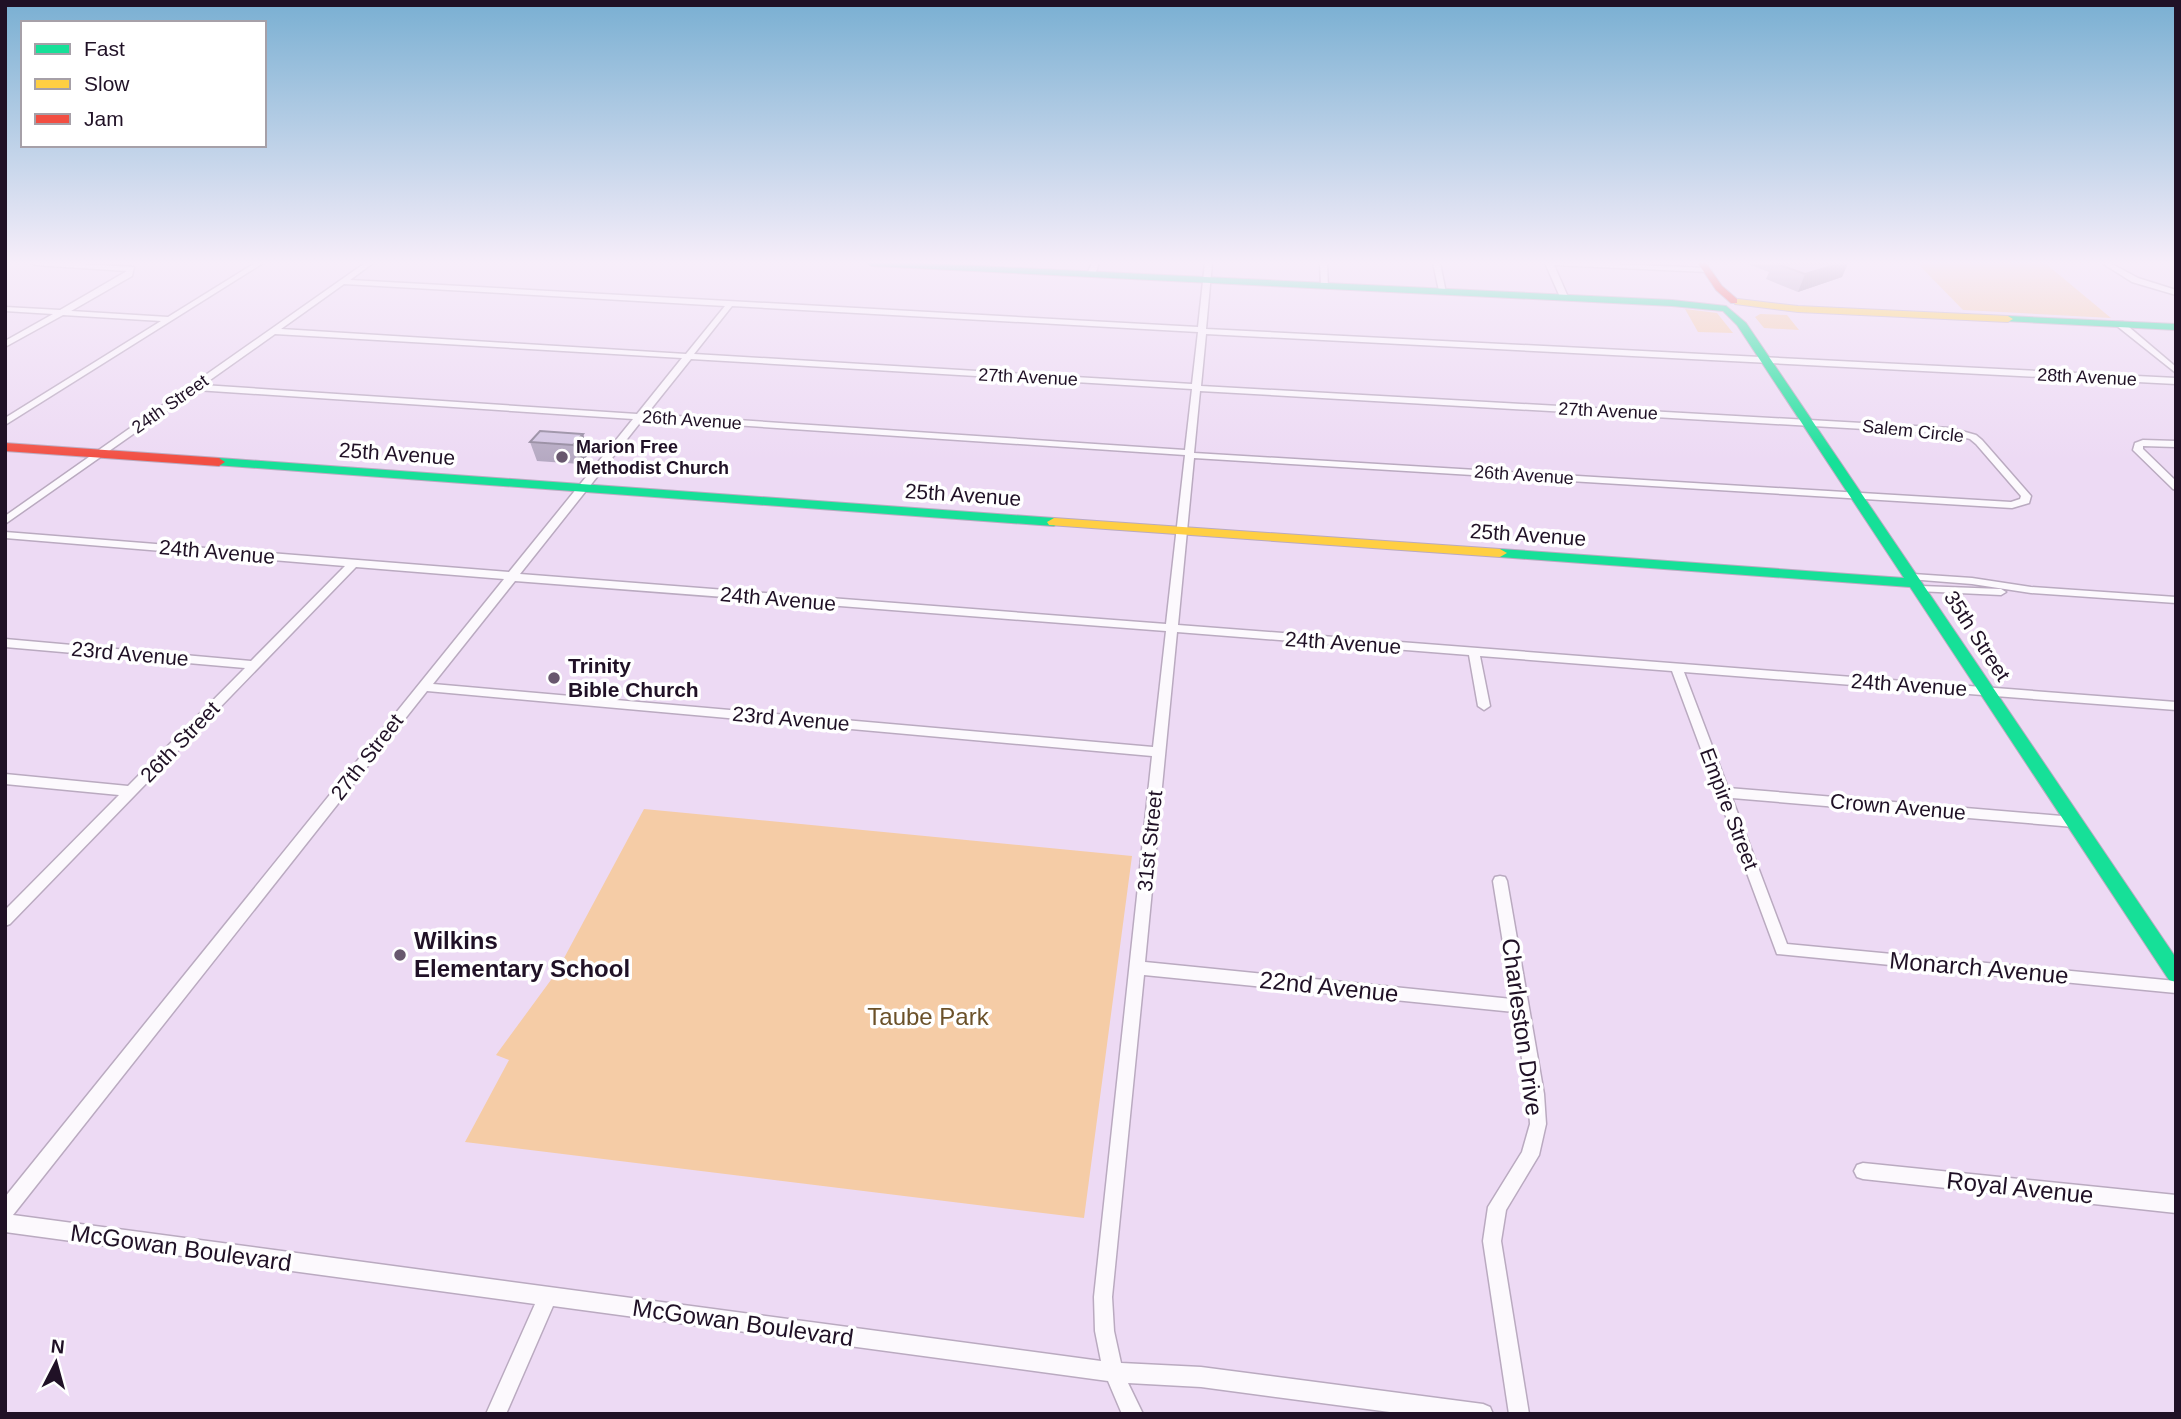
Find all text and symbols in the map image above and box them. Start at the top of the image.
legend [21,21,266,147]
text: Fast [84,37,125,60]
text: Slow [84,72,130,95]
text: Jam [84,107,124,130]
street label: 27th Avenue [978,364,1078,390]
street label: 28th Avenue [2037,364,2137,390]
street label: 24th Street [128,371,212,437]
street label: 27th Avenue [1558,398,1658,424]
street label: 26th Avenue [642,407,742,433]
street label: Salem Circle [1861,416,1965,446]
place label: Marion Free Methodist Church [576,437,729,478]
street label: 25th Avenue [338,438,456,469]
marker: Marion Free Methodist Church [554,449,570,465]
street label: 26th Avenue [1474,462,1574,488]
street label: 25th Avenue [904,479,1022,510]
street label: 25th Avenue [1469,519,1587,550]
street label: 24th Avenue [158,535,276,568]
street label: 24th Avenue [719,582,837,615]
street label: 35th Street [1940,586,2015,685]
street label: 24th Avenue [1284,627,1402,658]
street label: 23rd Avenue [70,637,190,670]
place label: Trinity Bible Church [568,654,699,701]
street label: 24th Avenue [1850,669,1968,700]
marker: Trinity Bible Church [546,670,562,686]
street label: 26th Street [136,697,224,787]
street label: 23rd Avenue [731,702,851,735]
street label: 27th Street [326,709,407,804]
street label: Empire Street [1696,745,1763,873]
street label: 31st Street [1133,789,1166,893]
street label: Crown Avenue [1829,789,1967,824]
place label: Wilkins Elementary School [414,927,630,982]
street label: Charleston Drive [1497,937,1548,1117]
street label: Monarch Avenue [1888,946,2070,989]
marker: Wilkins Elementary School [392,947,408,963]
street label: 22nd Avenue [1258,966,1400,1007]
park label: Taube Park [867,1003,990,1030]
street label: Royal Avenue [1945,1166,2095,1209]
street label: McGowan Boulevard [69,1219,293,1276]
street label: McGowan Boulevard [631,1294,855,1351]
north arrow [21,1328,91,1398]
text: N [50,1335,66,1358]

